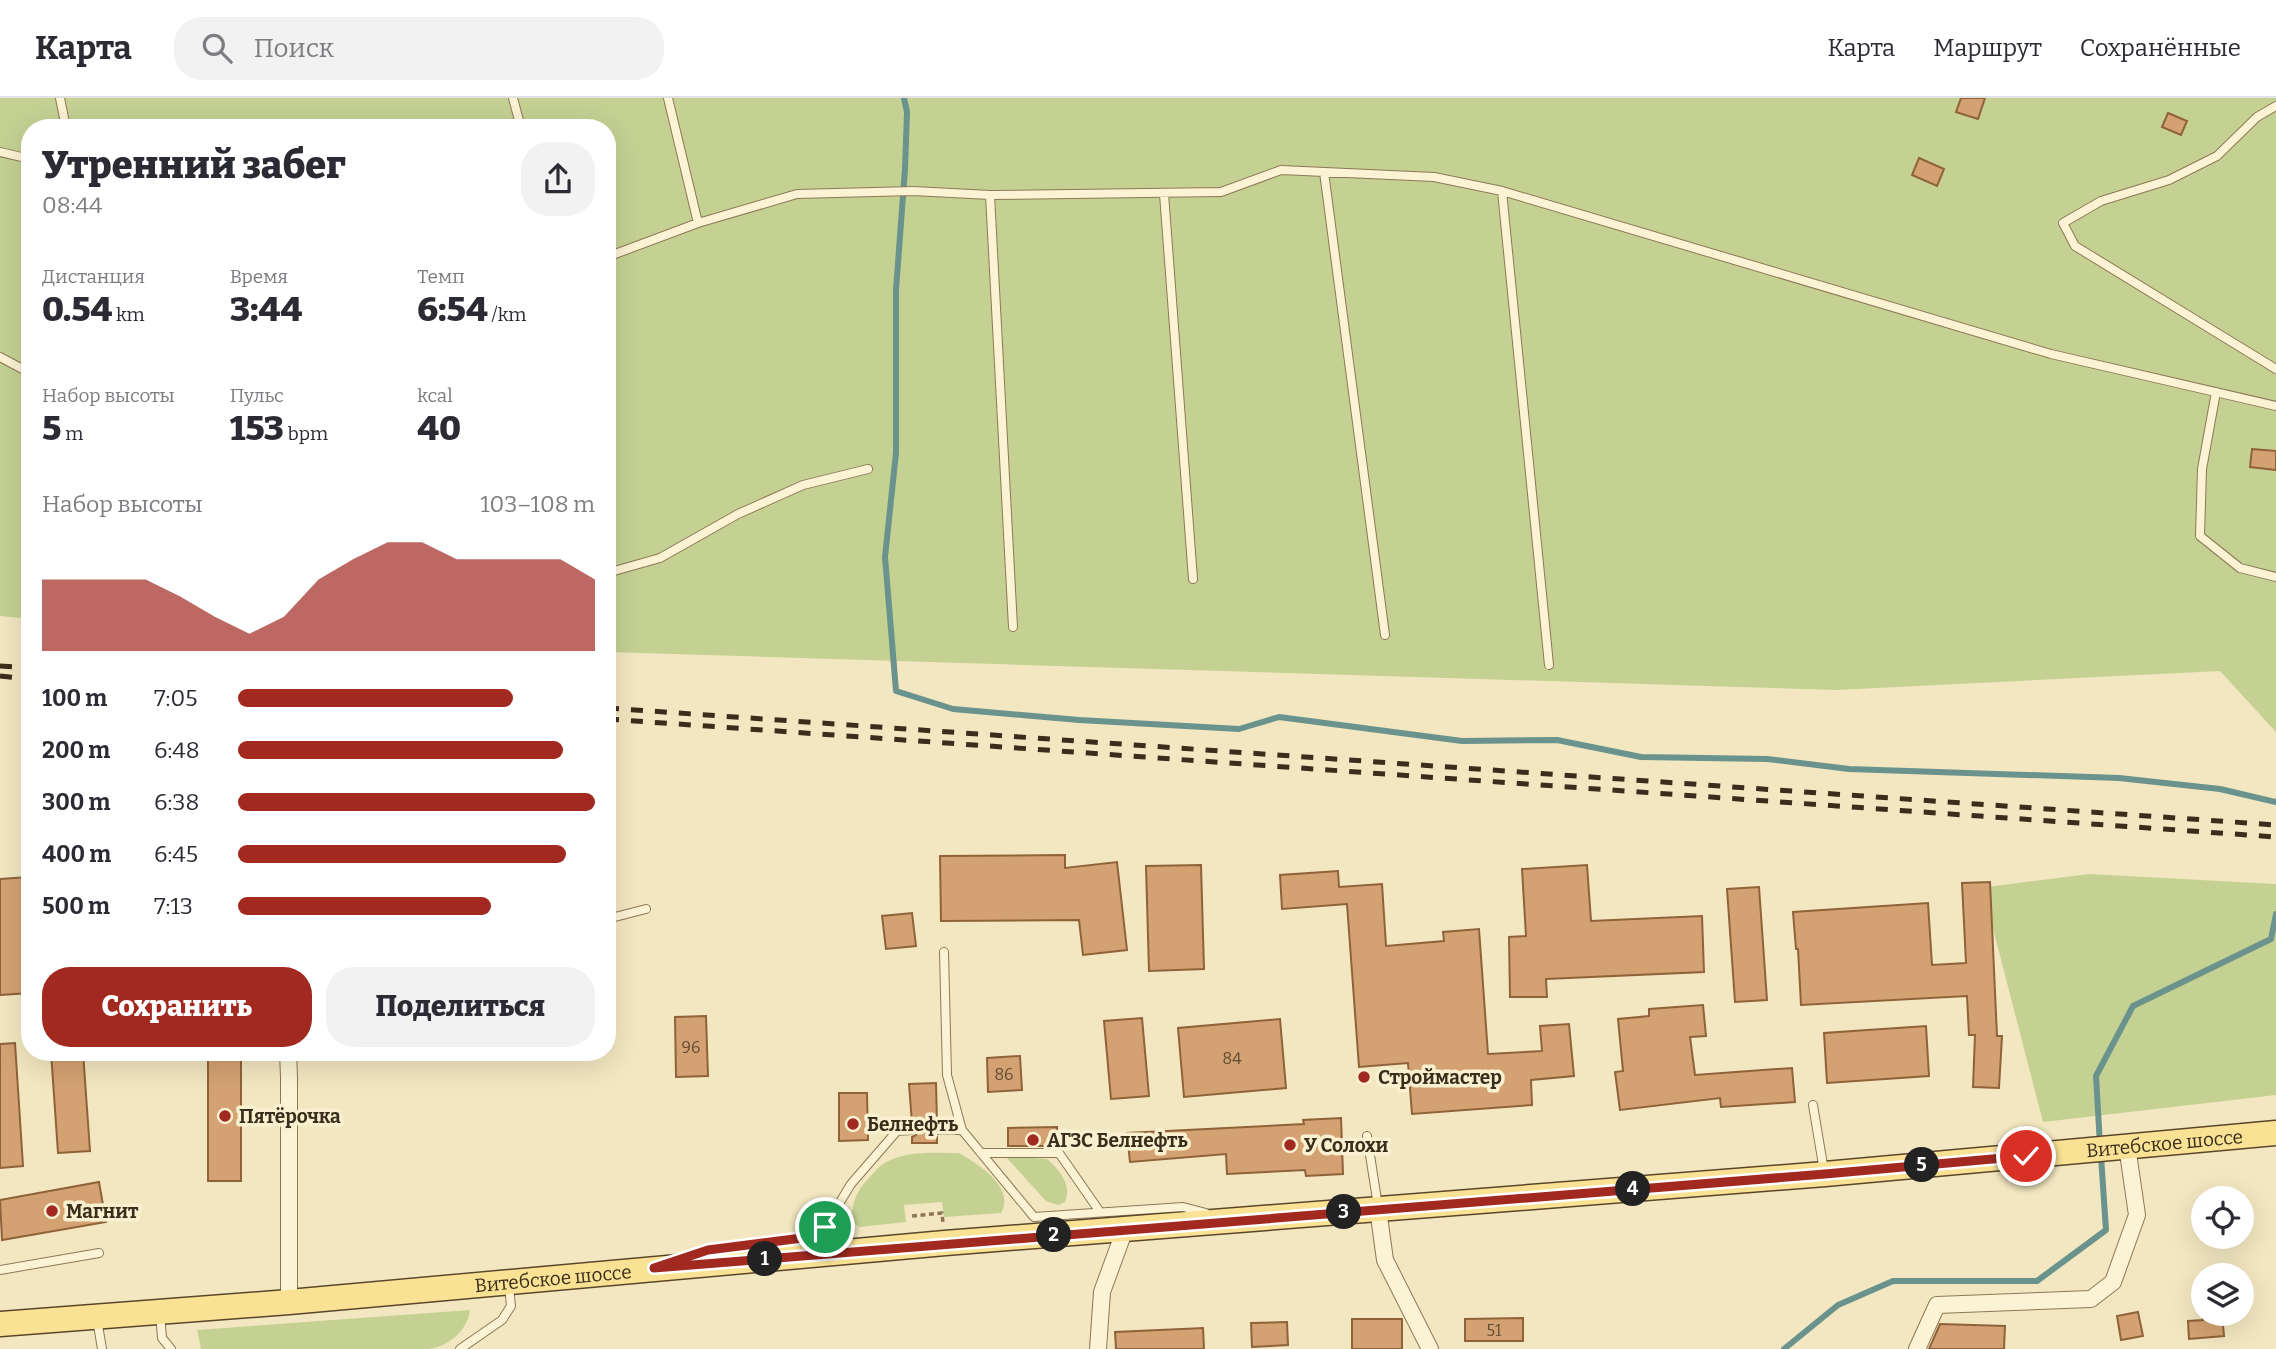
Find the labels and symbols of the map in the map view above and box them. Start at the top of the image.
house number: 96 [682,1038,700,1057]
house number: 84 [1223,1049,1242,1068]
house number: 86 [994,1065,1014,1084]
place label: Строймастер [1378,1066,1502,1089]
marker: Строймастер [1356,1069,1372,1085]
place label: Пятёрочка [239,1105,341,1128]
marker: Пятёрочка [217,1108,233,1124]
place label: Белнефть [867,1113,958,1136]
marker: Белнефть [845,1116,861,1132]
street label: Витебское шоссе [2085,1125,2244,1162]
pin [1996,1126,2056,1186]
place label: АГЗС Белнефть [1047,1129,1188,1152]
marker: АГЗС Белнефть [1025,1132,1041,1148]
place label: У Солохи [1304,1134,1389,1157]
marker: У Солохи [1282,1137,1298,1153]
pin: 5 [1904,1148,1940,1182]
pin: 4 [1616,1172,1650,1206]
pin: 3 [1326,1194,1362,1230]
pin [795,1197,855,1257]
place label: Магнит [66,1200,139,1223]
marker: Магнит [44,1203,60,1219]
pin: 2 [1036,1218,1072,1252]
pin: 1 [748,1242,782,1276]
street label: Витебское шоссе [474,1260,633,1297]
house number: 51 [1487,1321,1502,1340]

